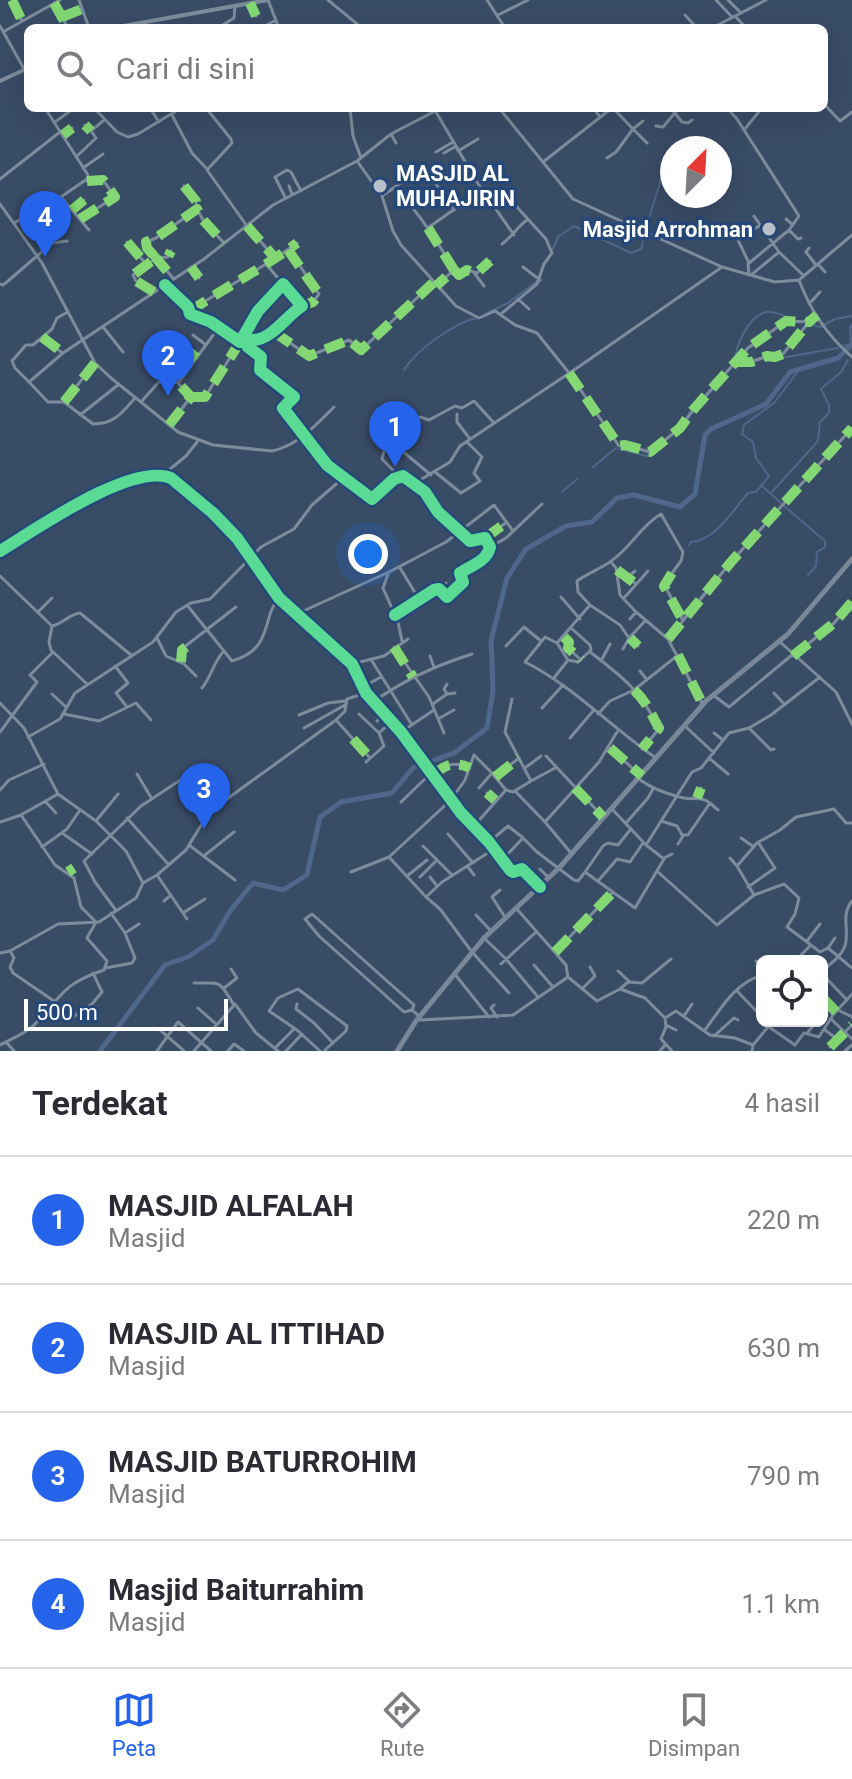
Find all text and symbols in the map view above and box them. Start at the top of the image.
search box [24,24,828,112]
icon: search [52,46,96,90]
text: Cari di sini [116,51,255,86]
north arrow [660,136,732,208]
place label: MASJID AL MUHAJIRIN [396,161,515,211]
marker: MASJID AL MUHAJIRIN [371,177,389,195]
pin: 4 [19,191,71,257]
place label: Masjid Arrohman [583,217,753,242]
marker: Masjid Arrohman [760,220,778,238]
pin: 2 [142,330,194,396]
pin: 1 [369,401,421,467]
your location [348,534,388,574]
pin: 3 [178,763,230,829]
map controls [756,955,828,1027]
button: locate [756,955,828,1027]
scale bar [24,995,228,1031]
text: 500 m [36,1000,98,1025]
text: Terdekat [32,1083,167,1123]
text: 4 hasil [744,1088,820,1118]
text: MASJID ALFALAH [108,1188,354,1223]
text: 1 [51,1205,65,1235]
text: 220 m [747,1205,820,1235]
text: Masjid [108,1223,185,1253]
text: MASJID AL ITTIHAD [108,1316,385,1351]
text: 2 [51,1333,65,1363]
text: 630 m [747,1333,820,1363]
text: Masjid [108,1351,185,1381]
text: MASJID BATURROHIM [108,1444,417,1479]
text: 3 [51,1461,65,1491]
text: 790 m [747,1461,820,1491]
text: Masjid [108,1479,185,1509]
text: Masjid Baiturrahim [108,1572,364,1607]
text: 4 [51,1589,65,1619]
text: 1.1 km [741,1589,820,1619]
text: Masjid [108,1607,185,1637]
tab: Peta [112,1688,156,1761]
tab: Rute [380,1688,424,1761]
tab: Disimpan [648,1688,740,1761]

